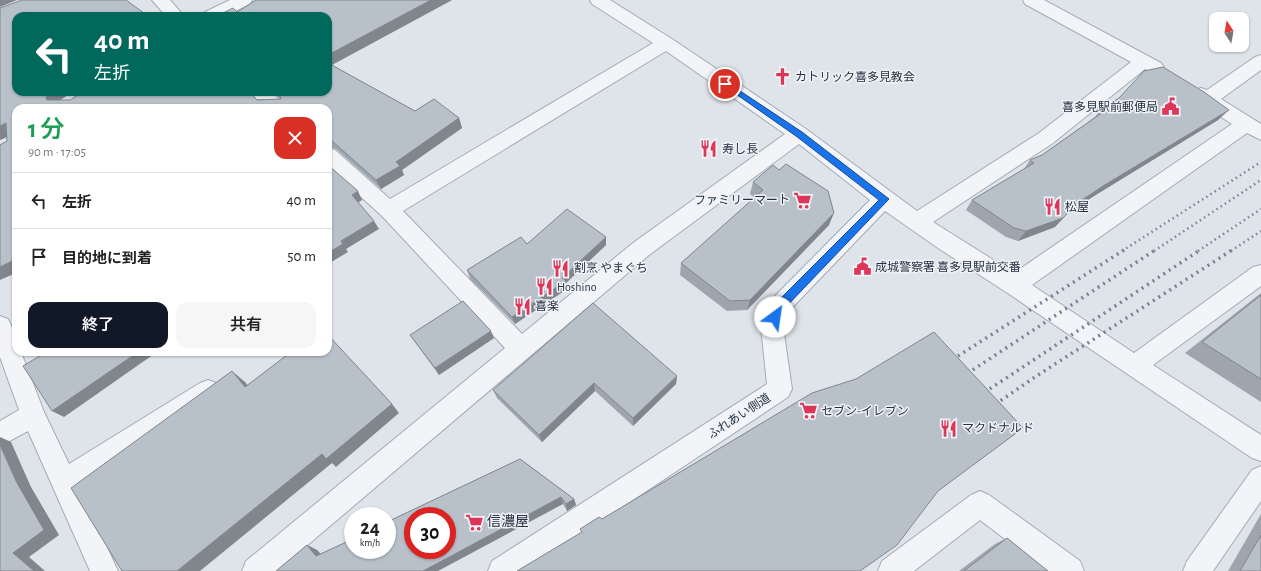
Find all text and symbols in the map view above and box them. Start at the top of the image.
north arrow [1209,12,1249,52]
map controls [1209,12,1249,52]
text: 40 m [94,27,150,55]
icon: left [28,28,80,80]
text: 左折 [94,65,130,83]
pin [708,67,742,101]
church icon: カトリック喜多見教会 [772,67,792,87]
place label: カトリック喜多見教会 [795,70,915,83]
icon: arrive [714,73,736,95]
public building icon: 喜多見駅前郵便局 [1161,97,1181,117]
place label: 喜多見駅前郵便局 [1062,100,1158,113]
button: close [274,117,316,159]
text: 1 分 [28,118,64,142]
restaurant icon: 寿し長 [699,139,719,159]
place label: 寿し長 [722,142,758,155]
text: 90 m · 17:05 [28,146,86,159]
icon: left [28,190,50,212]
supermarket icon: ファミリーマート [793,190,813,210]
text: 40 m [286,193,316,208]
place label: ファミリーマート [694,194,790,206]
text: 左折 [62,195,92,210]
restaurant icon: 松屋 [1042,197,1062,217]
place label: 松屋 [1065,201,1089,213]
icon: arrive [28,246,50,268]
text: 50 m [287,249,316,264]
text: 目的地に到着 [62,251,152,266]
public building icon: 成城警察署 喜多見駅前交番 [852,257,872,277]
restaurant icon: 割烹 やまぐち [551,258,571,278]
place label: 成城警察署 喜多見駅前交番 [875,260,1021,273]
place label: 割烹 やまぐち [574,261,648,274]
restaurant icon: Hoshino [534,277,554,297]
place label: Hoshino [557,281,597,293]
restaurant icon: 喜楽 [512,296,532,316]
position arrow [754,296,796,338]
place label: 喜楽 [535,299,559,312]
button: 終了 [28,302,168,348]
button: 共有 [176,302,316,348]
street label: ふれあい側道 [705,391,772,441]
supermarket icon: セブン-イレブン [798,401,818,421]
place label: セブン-イレブン [821,404,909,417]
restaurant icon: マクドナルド [939,418,959,438]
place label: マクドナルド [962,422,1034,434]
speed limit sign: 30 [404,507,456,559]
supermarket icon: 信濃屋 [464,512,484,532]
place label: 信濃屋 [487,514,529,529]
text: 24 [360,518,380,538]
text: km/h [360,538,380,548]

